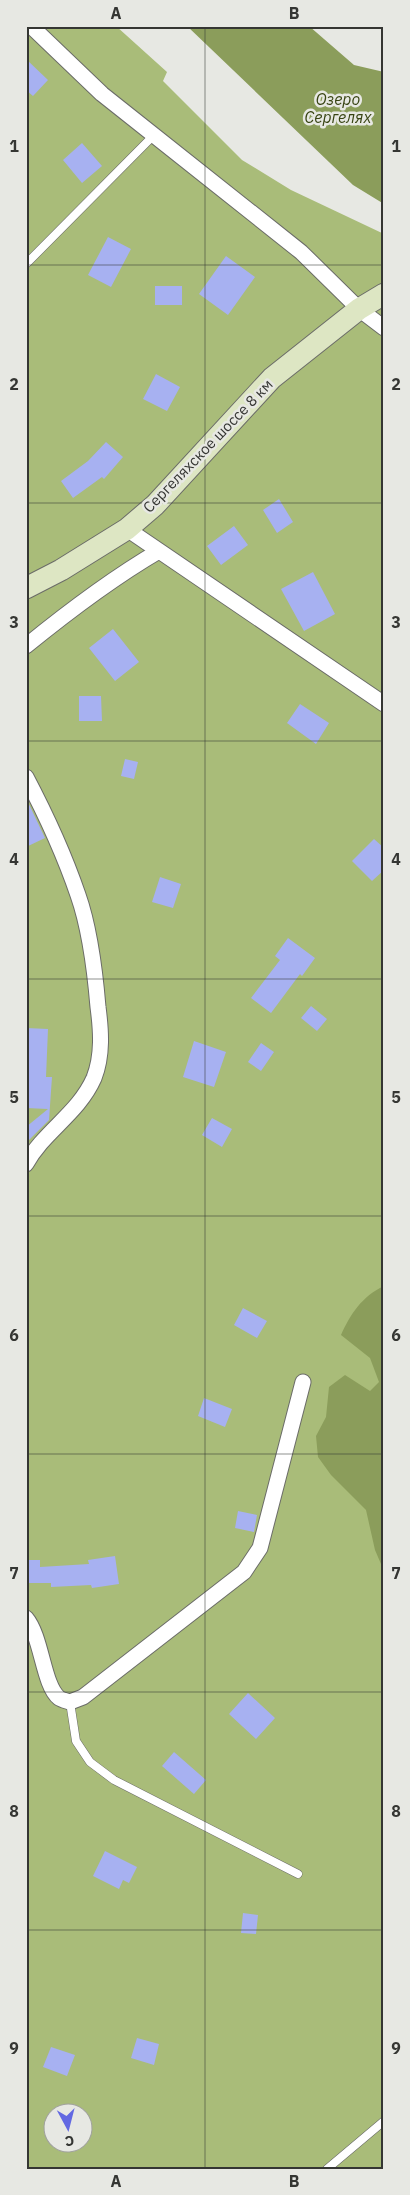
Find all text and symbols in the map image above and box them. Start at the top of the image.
text: A [111,3,122,23]
text: B [289,3,300,23]
water label: Озеро Сергелях [305,89,372,127]
text: 1 [9,136,19,156]
text: 1 [391,136,401,156]
text: 2 [9,374,19,394]
text: 2 [391,374,401,394]
street label: Сергеляхское шоссе 8 км [139,375,277,517]
text: 3 [9,612,19,632]
text: 3 [391,612,401,632]
text: 4 [9,849,19,869]
text: 4 [391,849,401,869]
text: 5 [9,1087,19,1107]
text: 5 [391,1087,401,1107]
text: 6 [9,1325,19,1345]
text: 6 [391,1325,401,1345]
text: 7 [9,1563,19,1583]
text: 7 [391,1563,401,1583]
text: 8 [9,1801,19,1821]
text: 8 [391,1801,401,1821]
text: 9 [9,2038,19,2058]
text: 9 [391,2038,401,2058]
north arrow [42,2102,92,2152]
text: С [64,2131,75,2150]
text: A [111,2171,122,2191]
text: B [289,2171,300,2191]

